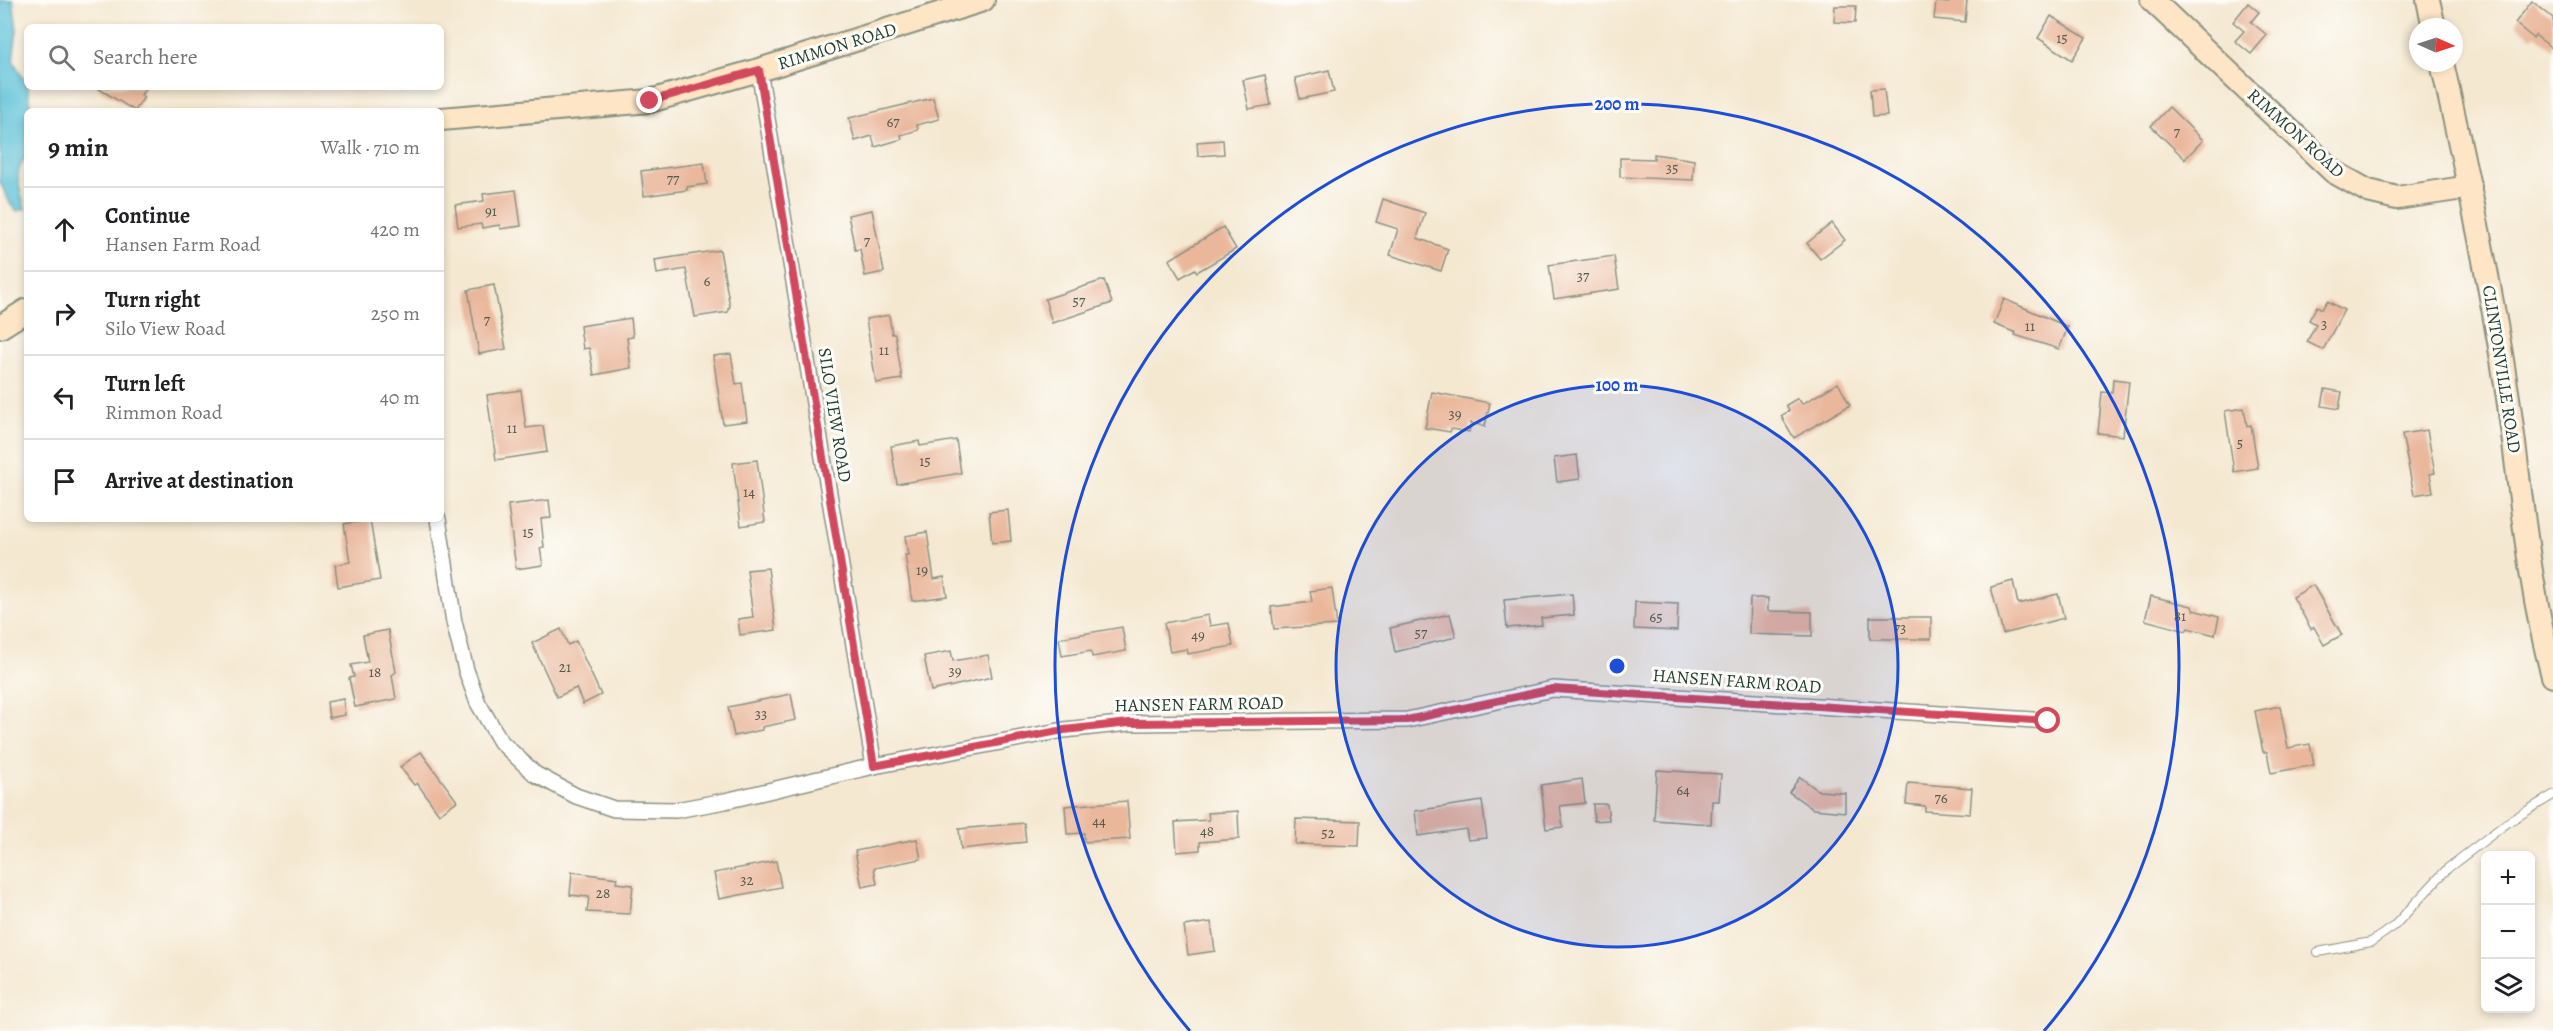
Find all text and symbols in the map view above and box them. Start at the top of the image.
street label: RIMMON ROAD [775,17,899,75]
north arrow [2409,18,2463,72]
search box [24,24,444,90]
house number: 15 [2056,28,2068,48]
icon: search [45,41,78,74]
text: Search here [93,42,198,72]
street label: RIMMON ROAD [2242,83,2350,183]
route end [636,87,662,113]
text: 200 m [1594,92,1640,116]
house number: 67 [886,112,900,132]
house number: 7 [2174,122,2181,142]
text: 9 min [48,130,109,165]
text: Walk · 710 m [320,134,420,161]
house number: 35 [1666,158,1678,178]
house number: 77 [667,169,680,189]
text: Continue [105,201,190,231]
house number: 91 [485,201,497,221]
icon: ahead [48,213,81,246]
text: 420 m [370,216,420,243]
text: Hansen Farm Road [105,231,260,258]
house number: 7 [864,231,871,251]
house number: 37 [1577,266,1590,286]
house number: 6 [704,271,711,291]
street label: CLINTONVILLE ROAD [2477,283,2527,455]
text: Turn right [105,285,201,315]
house number: 57 [1073,291,1086,311]
icon: right [48,297,81,330]
text: 250 m [371,300,420,327]
house number: 7 [484,310,491,330]
house number: 3 [2321,314,2327,334]
text: Silo View Road [105,315,226,342]
house number: 11 [2025,316,2035,336]
house number: 11 [879,340,889,360]
street label: SILO VIEW ROAD [813,346,857,484]
text: Turn left [105,369,185,399]
text: 100 m [1596,373,1638,397]
icon: left [48,381,81,414]
text: 40 m [380,384,420,411]
text: Rimmon Road [105,399,222,426]
house number: 39 [1448,404,1462,424]
house number: 11 [507,418,517,438]
house number: 5 [2237,433,2243,453]
house number: 15 [919,451,931,471]
icon: arrive [48,465,81,498]
text: Arrive at destination [105,466,294,496]
house number: 14 [743,482,755,502]
house number: 15 [522,522,534,542]
house number: 19 [916,560,928,580]
house number: 81 [2174,606,2186,626]
house number: 65 [1649,607,1663,627]
house number: 73 [1894,618,1906,638]
house number: 57 [1415,623,1428,643]
house number: 49 [1191,625,1205,645]
centre of rings [1607,656,1627,676]
house number: 21 [559,657,571,677]
house number: 39 [948,661,962,681]
house number: 18 [369,662,381,682]
street label: HANSEN FARM ROAD [1652,663,1822,699]
street label: HANSEN FARM ROAD [1114,691,1284,717]
house number: 33 [755,704,767,724]
route start [2034,707,2060,733]
house number: 64 [1676,780,1690,800]
house number: 76 [1934,788,1948,808]
house number: 44 [1092,811,1106,831]
house number: 48 [1200,821,1214,841]
house number: 52 [1321,823,1335,843]
map controls [2481,851,2535,1013]
button: + [2481,851,2535,905]
house number: 32 [740,870,754,890]
house number: 28 [596,883,610,903]
button: − [2481,905,2535,959]
button: layers [2481,959,2535,1013]

